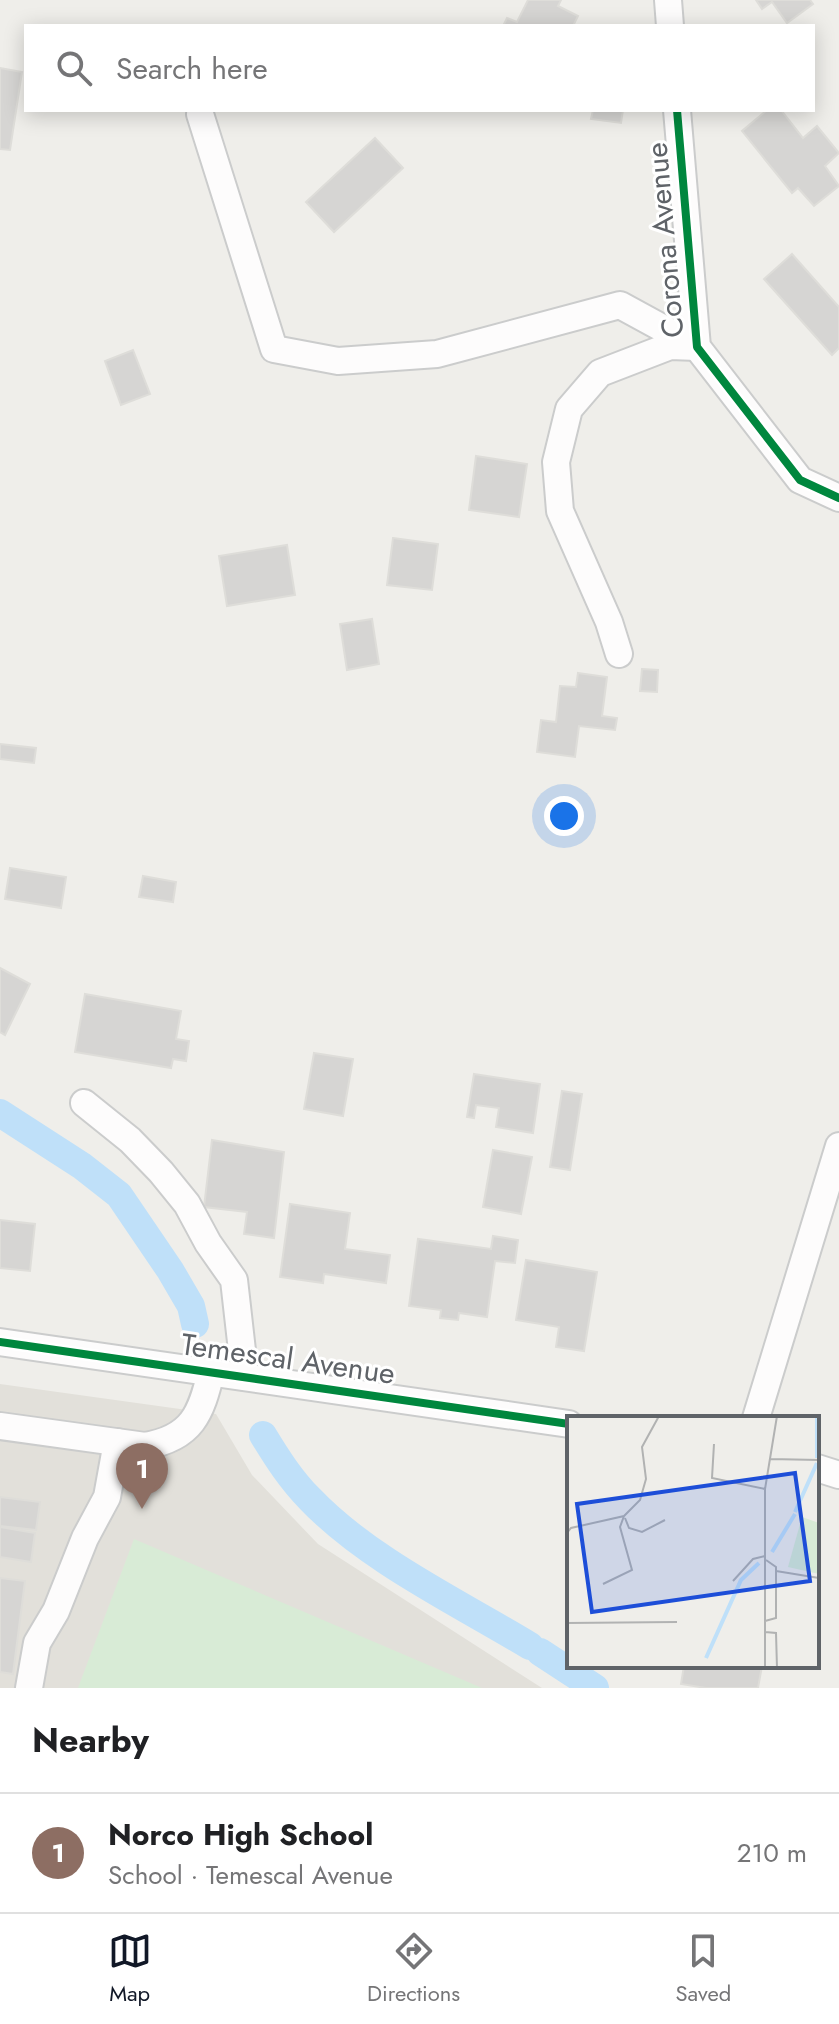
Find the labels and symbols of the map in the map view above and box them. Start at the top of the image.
street label: Corona Avenue [635,141,694,339]
your location [544,796,584,836]
street label: Temescal Avenue [178,1322,398,1395]
inset map [567,1416,819,1668]
pin: 1 [116,1443,168,1509]

